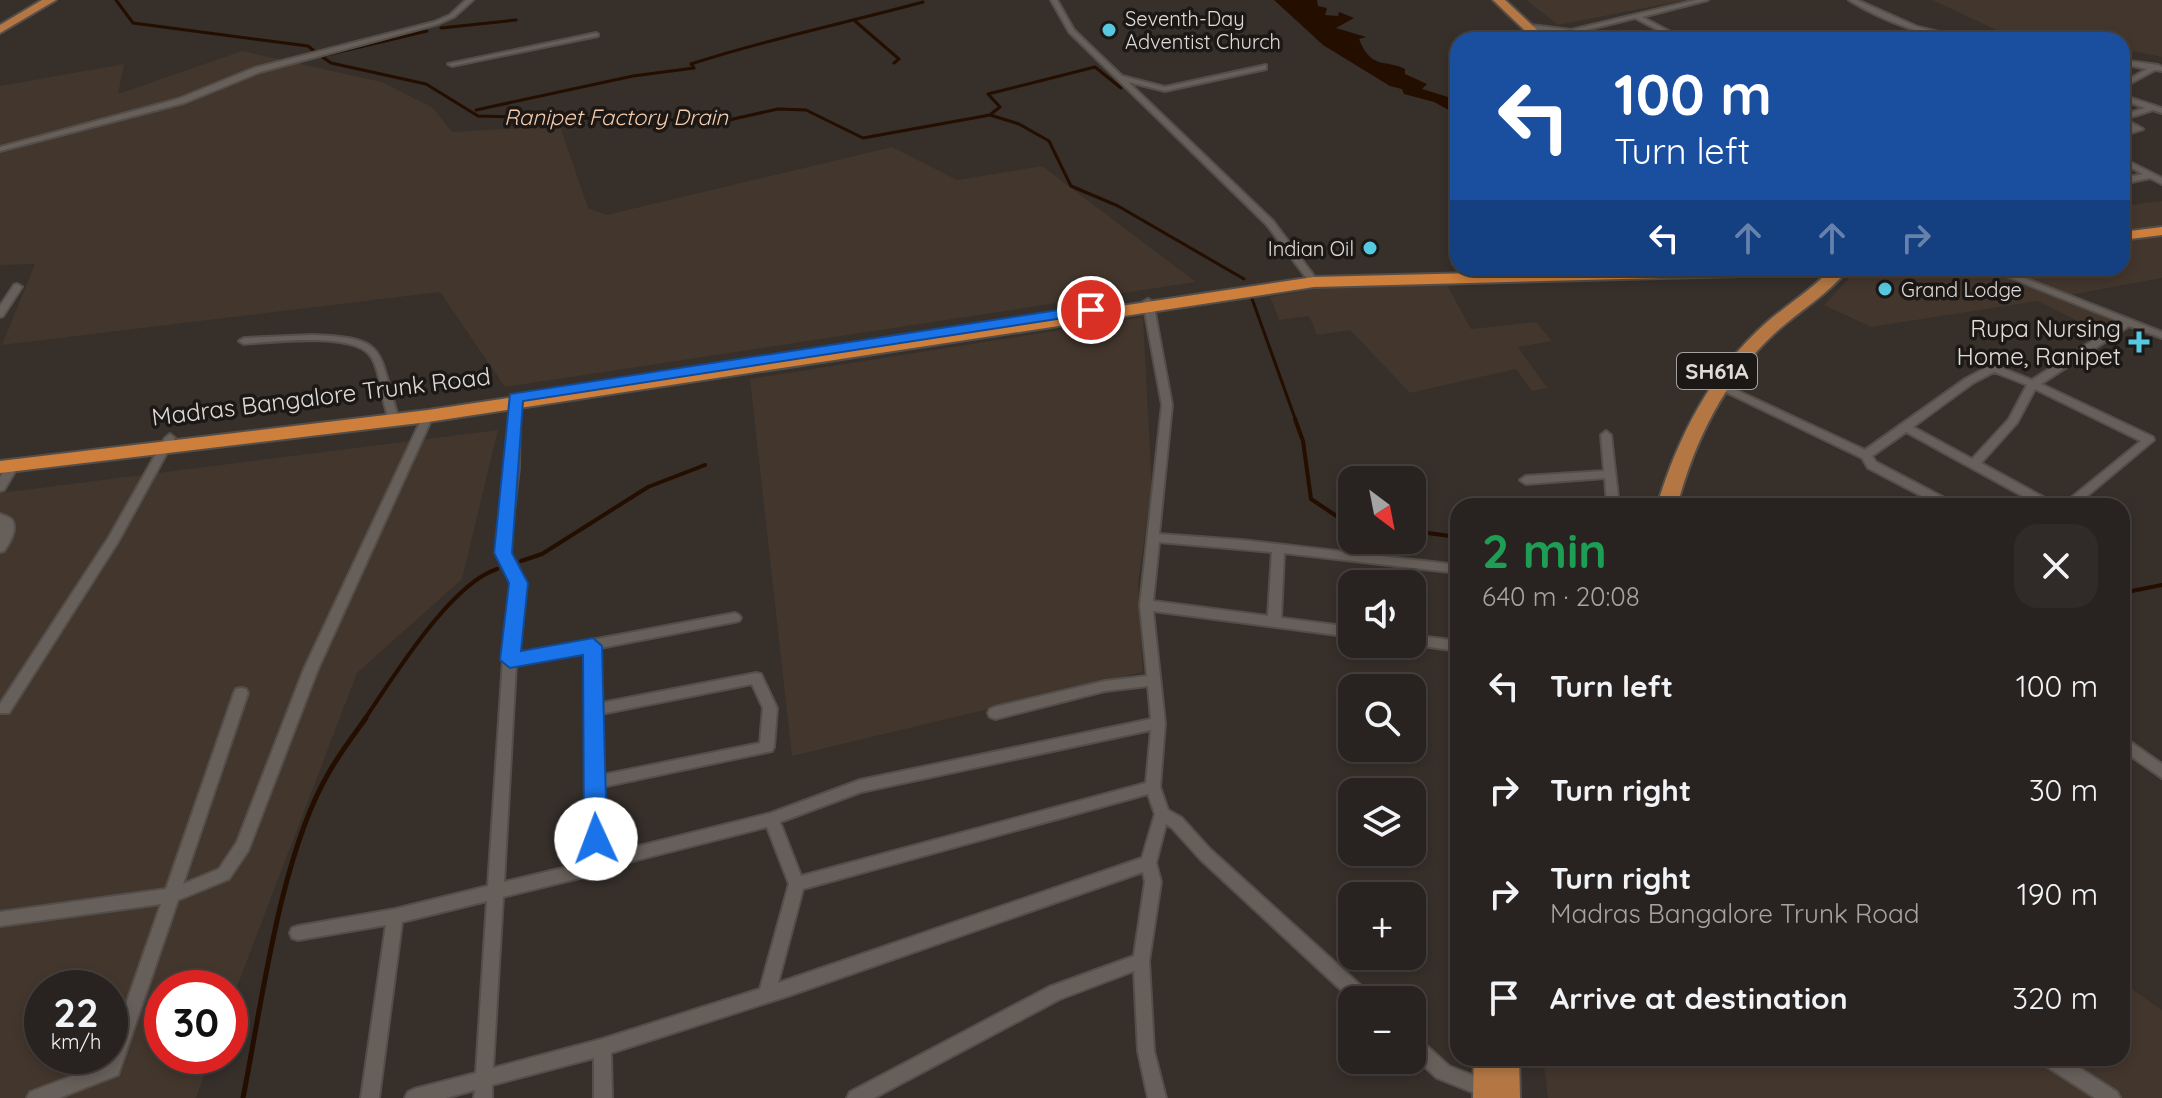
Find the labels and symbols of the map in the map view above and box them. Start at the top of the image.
place label: Seventh-Day Adventist Church [1125,6,1281,54]
marker: Seventh-Day Adventist Church [1100,21,1118,39]
water label: Ranipet Factory Drain [504,103,729,131]
place label: Indian Oil [1268,236,1354,261]
marker: Indian Oil [1361,239,1379,257]
pin [1057,276,1125,344]
place label: Grand Lodge [1901,277,2022,302]
marker: Grand Lodge [1876,280,1894,298]
place label: Rupa Nursing Home, Ranipet [1957,313,2121,371]
marker: Rupa Nursing Home, Ranipet [2128,331,2150,353]
road number: SH61A [1677,353,1757,389]
street label: Madras Bangalore Trunk Road [150,360,492,432]
north arrow [1338,466,1426,554]
position arrow [554,797,638,881]
speed limit sign: 30 [144,970,248,1074]

